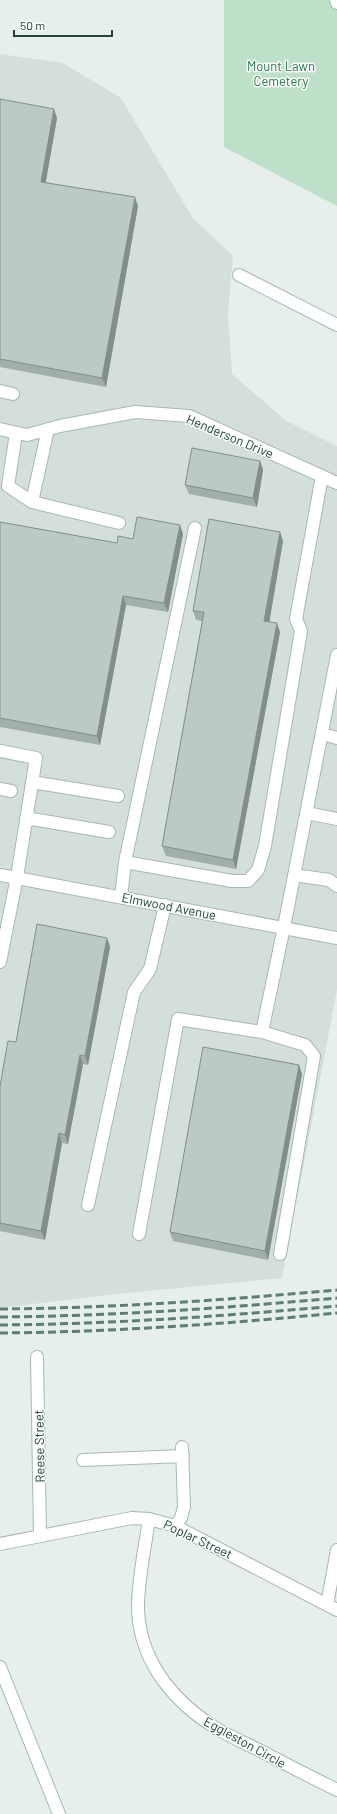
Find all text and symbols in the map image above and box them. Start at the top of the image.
scale bar [14,12,112,38]
text: 50 m [20,18,45,32]
park label: Mount Lawn Cemetery [247,58,315,89]
street label: Henderson Drive [184,410,276,462]
street label: Elmwood Avenue [120,889,218,923]
street label: Reese Street [30,1409,48,1483]
street label: Poplar Street [161,1516,235,1562]
street label: Eggleston Circle [201,1713,289,1771]

